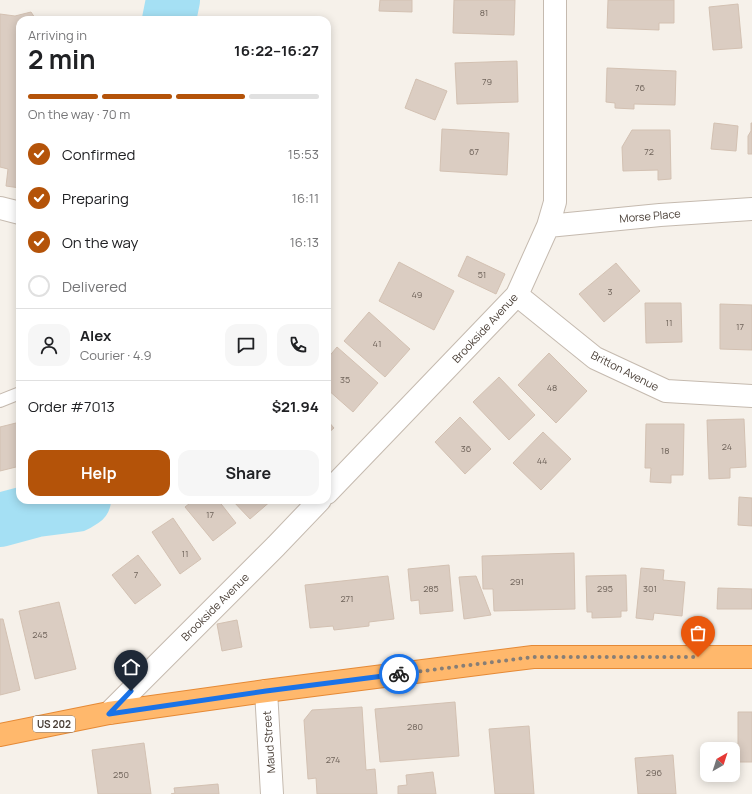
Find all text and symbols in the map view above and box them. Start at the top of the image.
house number: 81 [480,6,488,19]
text: Arriving in [28,26,87,44]
text: 16:22–16:27 [234,40,319,61]
text: 2 min [28,41,96,77]
house number: 79 [482,75,492,88]
house number: 76 [635,81,645,94]
text: On the way · 70 m [28,105,130,123]
icon: check [28,143,50,165]
text: Confirmed [62,144,135,165]
text: 15:53 [288,145,319,163]
house number: 67 [469,145,480,158]
house number: 72 [644,145,654,158]
icon: check [28,187,50,209]
text: Preparing [62,188,129,209]
text: 16:11 [292,189,319,207]
street label: Morse Place [619,205,682,226]
icon: check [28,231,50,253]
text: On the way [62,232,138,253]
text: 16:13 [290,233,319,251]
house number: 51 [478,268,486,281]
text: Delivered [62,276,127,297]
house number: 3 [608,285,613,298]
house number: 49 [412,288,422,301]
street label: Brookside Avenue [448,289,521,366]
house number: 11 [665,316,673,329]
house number: 17 [736,320,744,333]
button: person [28,324,70,366]
button: chat [225,324,267,366]
button: phone [277,324,319,366]
text: Alex [80,325,111,346]
house number: 41 [373,337,381,350]
text: Courier · 4.9 [80,346,152,364]
street label: Britton Avenue [589,347,662,394]
house number: 35 [340,373,350,386]
house number: 48 [547,381,557,394]
text: Order #7013 [28,396,115,417]
text: $21.94 [272,396,319,417]
house number: 24 [722,440,732,453]
house number: 36 [461,442,472,455]
house number: 18 [661,444,669,457]
button: Help [28,450,170,496]
button: Share [178,450,319,496]
house number: 44 [537,454,547,467]
house number: 17 [206,508,214,521]
house number: 11 [181,547,189,560]
house number: 7 [134,568,139,581]
street label: Brookside Avenue [177,569,252,644]
house number: 291 [510,575,524,588]
house number: 285 [423,582,439,595]
house number: 295 [597,582,613,595]
house number: 301 [643,582,657,595]
house number: 271 [340,592,354,605]
pin [681,616,715,657]
icon: bag [687,622,709,644]
house number: 245 [32,628,48,641]
pin [114,650,148,691]
courier [379,654,419,694]
icon: home [120,656,142,678]
icon: bike [388,663,410,685]
street label: Maud Street [259,710,278,774]
road number: US 202 [33,716,75,732]
house number: 280 [407,720,423,733]
north arrow [700,742,740,782]
map controls [700,742,740,782]
house number: 274 [326,753,340,766]
house number: 296 [646,766,663,779]
house number: 250 [113,768,129,781]

